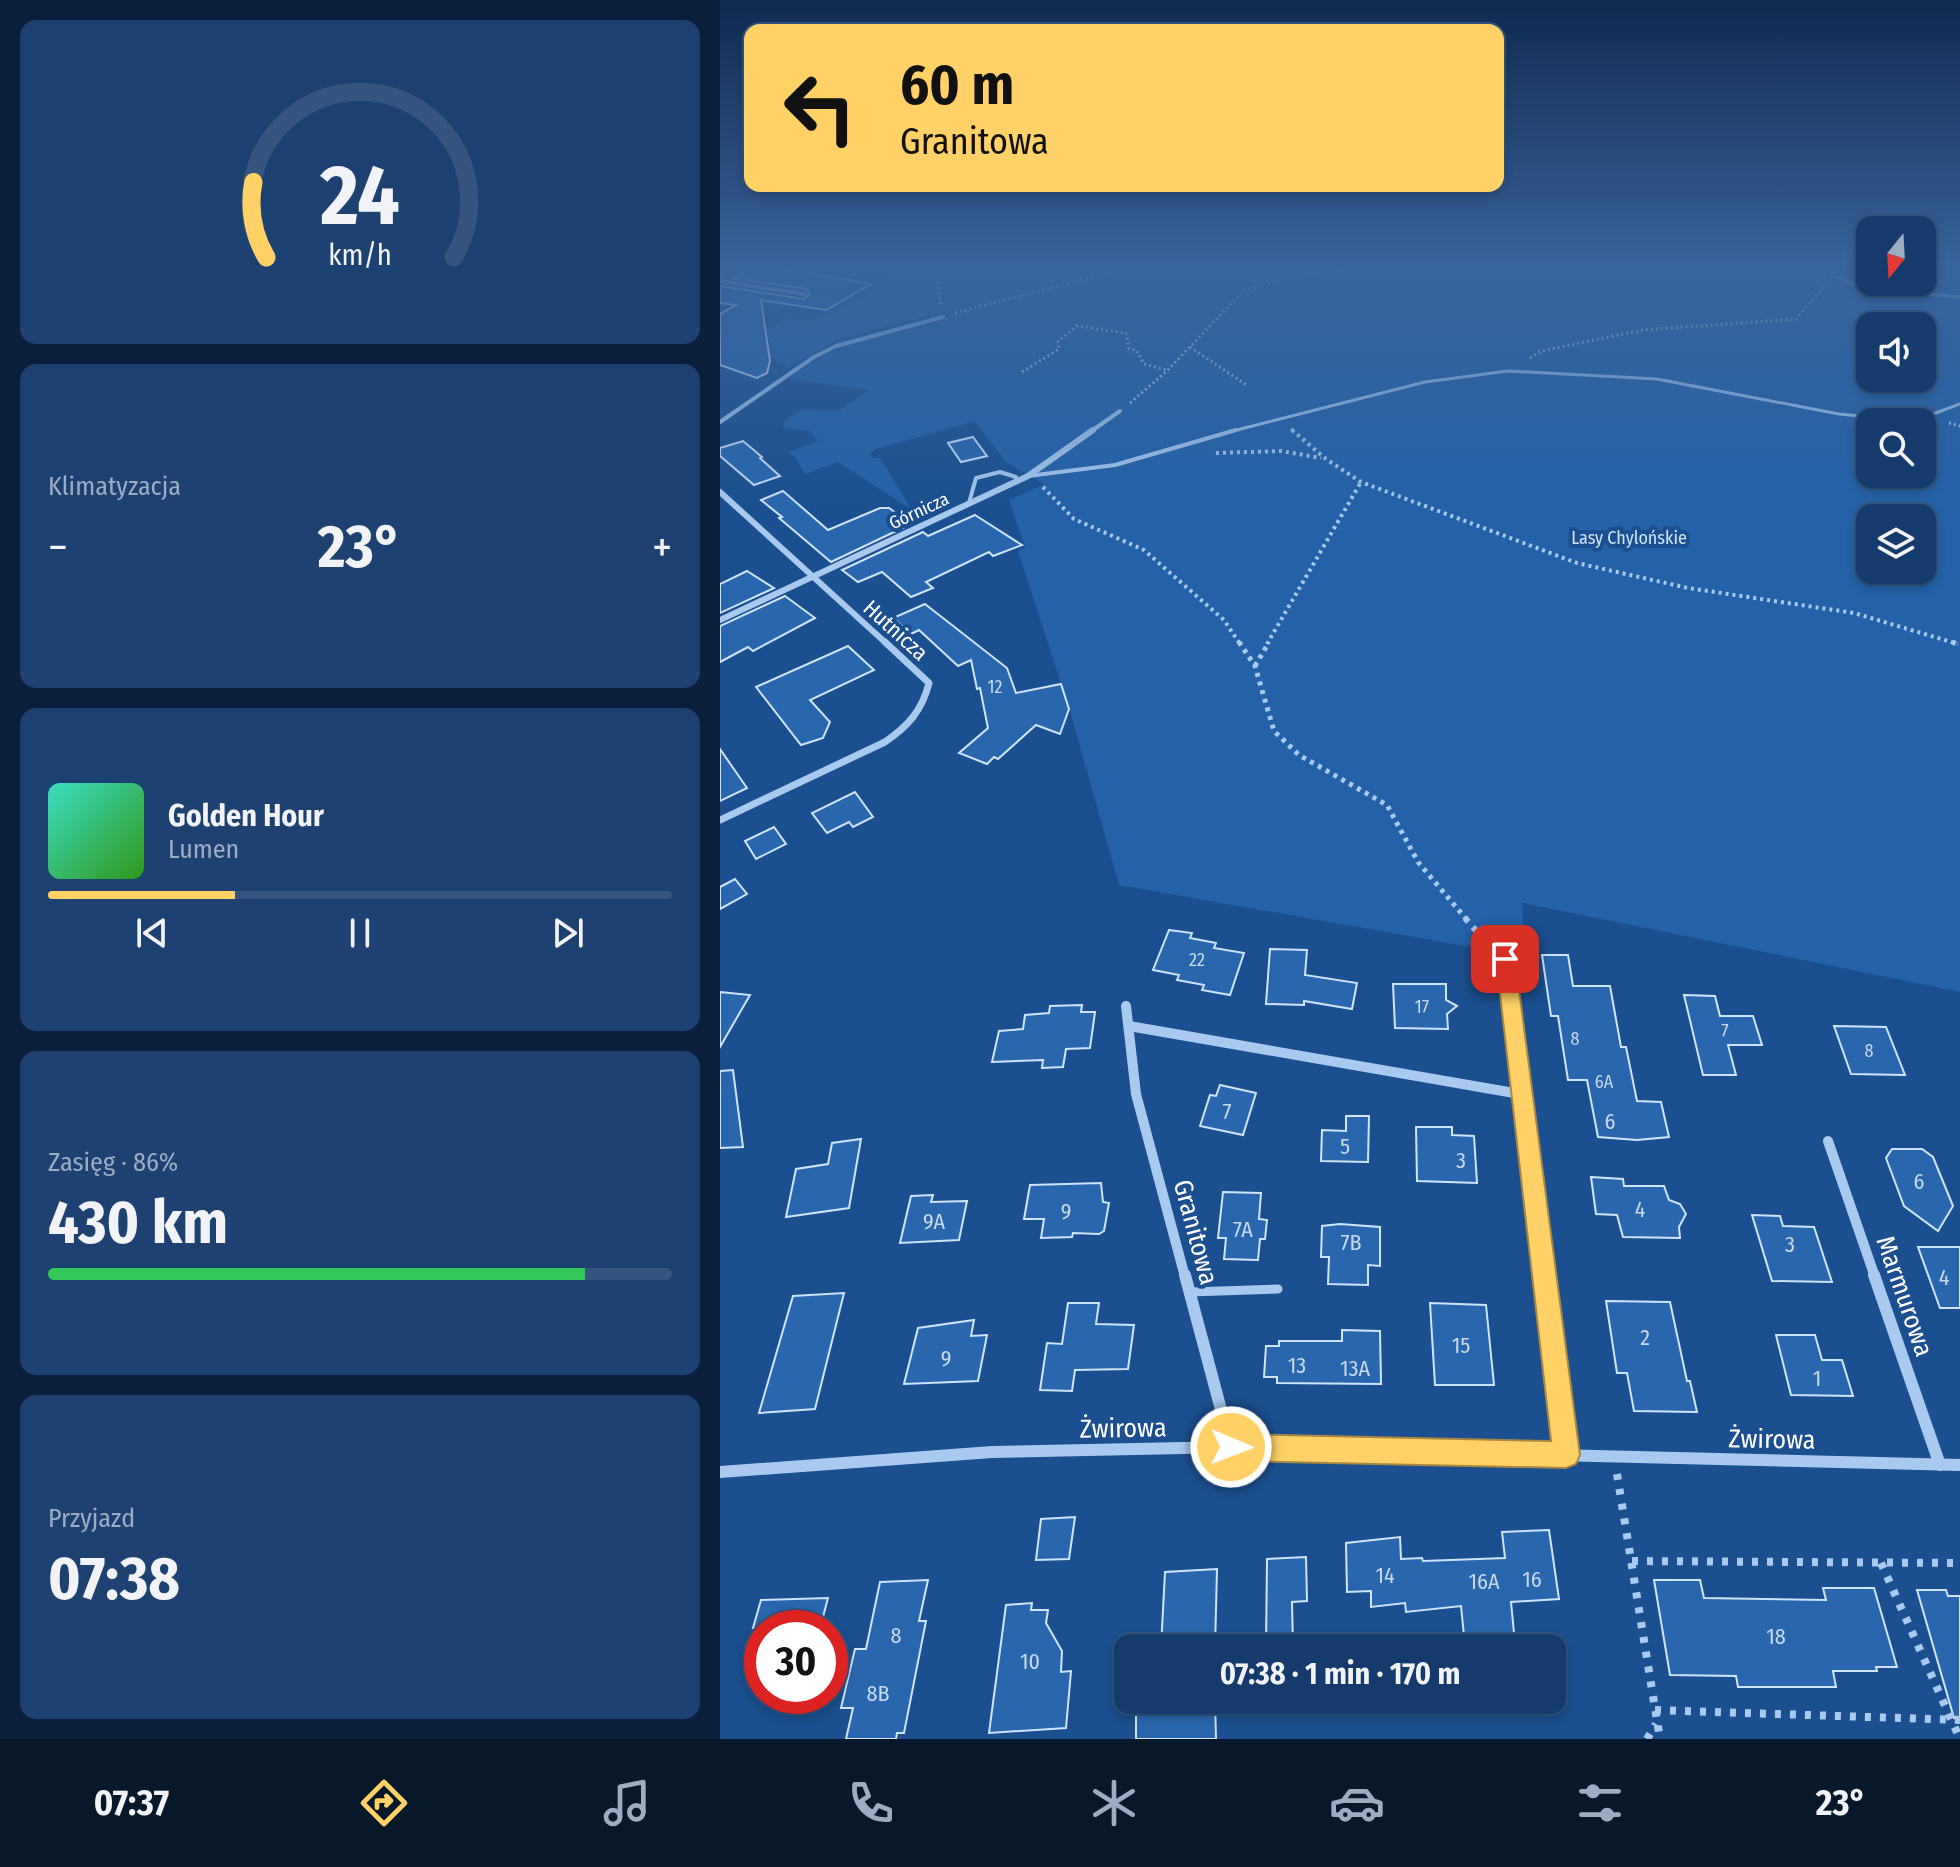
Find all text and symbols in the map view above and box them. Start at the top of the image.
text: 60 m [900,52,1014,119]
icon: left [768,56,872,160]
text: Granitowa [900,120,1049,164]
text: 24 [319,145,400,245]
north arrow [1856,216,1936,296]
map controls [1856,216,1936,584]
text: km/h [328,238,392,273]
button: sound [1856,312,1936,392]
button: search [1856,408,1936,488]
text: Klimatyzacja [48,471,181,502]
street label: Górnicza [886,488,953,534]
button: layers [1856,504,1936,584]
text: 23° [318,511,402,583]
text: − [48,521,68,574]
text: + [652,521,672,574]
park label: Lasy Chylońskie [1571,527,1687,549]
street label: Hutnicza [858,594,934,666]
house number: 12 [988,676,1003,698]
text: Golden Hour [168,798,324,834]
text: Lumen [168,834,239,865]
icon: previous [130,911,174,955]
icon: pause [338,911,382,955]
icon: next [546,911,590,955]
pin [1471,925,1539,993]
icon: arrive [1483,937,1527,981]
house number: 22 [1189,949,1205,971]
house number: 17 [1415,996,1429,1018]
house number: 7 [1721,1020,1729,1042]
house number: 8 [1571,1028,1580,1050]
house number: 8 [1865,1040,1874,1062]
house number: 6A [1595,1071,1614,1093]
house number: 7 [1223,1098,1232,1125]
house number: 6 [1605,1108,1616,1135]
house number: 5 [1340,1133,1350,1160]
text: Zasięg · 86% [48,1147,178,1178]
house number: 3 [1456,1147,1466,1174]
house number: 6 [1914,1168,1925,1195]
street label: Granitowa [1167,1176,1224,1288]
text: 430 km [48,1187,228,1259]
house number: 4 [1635,1196,1646,1223]
house number: 9 [1061,1198,1071,1225]
house number: 9A [923,1208,945,1235]
house number: 7A [1233,1216,1253,1243]
house number: 7B [1341,1229,1361,1256]
house number: 3 [1785,1231,1795,1258]
street label: Marmurowa [1869,1232,1940,1360]
house number: 4 [1939,1264,1950,1291]
house number: 2 [1640,1324,1650,1351]
house number: 15 [1452,1332,1470,1359]
house number: 9 [941,1345,951,1372]
house number: 13 [1288,1352,1306,1379]
house number: 13A [1340,1355,1370,1382]
house number: 1 [1813,1365,1821,1392]
position arrow [1189,1405,1273,1489]
street label: Żwirowa [1079,1412,1167,1445]
street label: Żwirowa [1728,1423,1816,1456]
text: Przyjazd [48,1503,135,1534]
text: 07:38 [48,1543,180,1615]
house number: 14 [1375,1562,1395,1589]
house number: 16 [1522,1566,1542,1593]
house number: 16A [1468,1568,1500,1595]
speed limit sign: 30 [744,1610,848,1714]
house number: 8 [890,1622,902,1649]
house number: 18 [1766,1623,1786,1650]
house number: 10 [1020,1648,1040,1675]
text: 07:38 · 1 min · 170 m [1220,1656,1460,1692]
house number: 8B [866,1680,890,1707]
icon: directions [356,1775,412,1831]
icon: music [599,1775,655,1831]
icon: phone [843,1775,899,1831]
icon: climate [1086,1775,1142,1831]
icon: car [1329,1775,1385,1831]
icon: filters [1572,1775,1628,1831]
text: 07:37 [94,1781,169,1825]
text: 23° [1816,1781,1866,1825]

